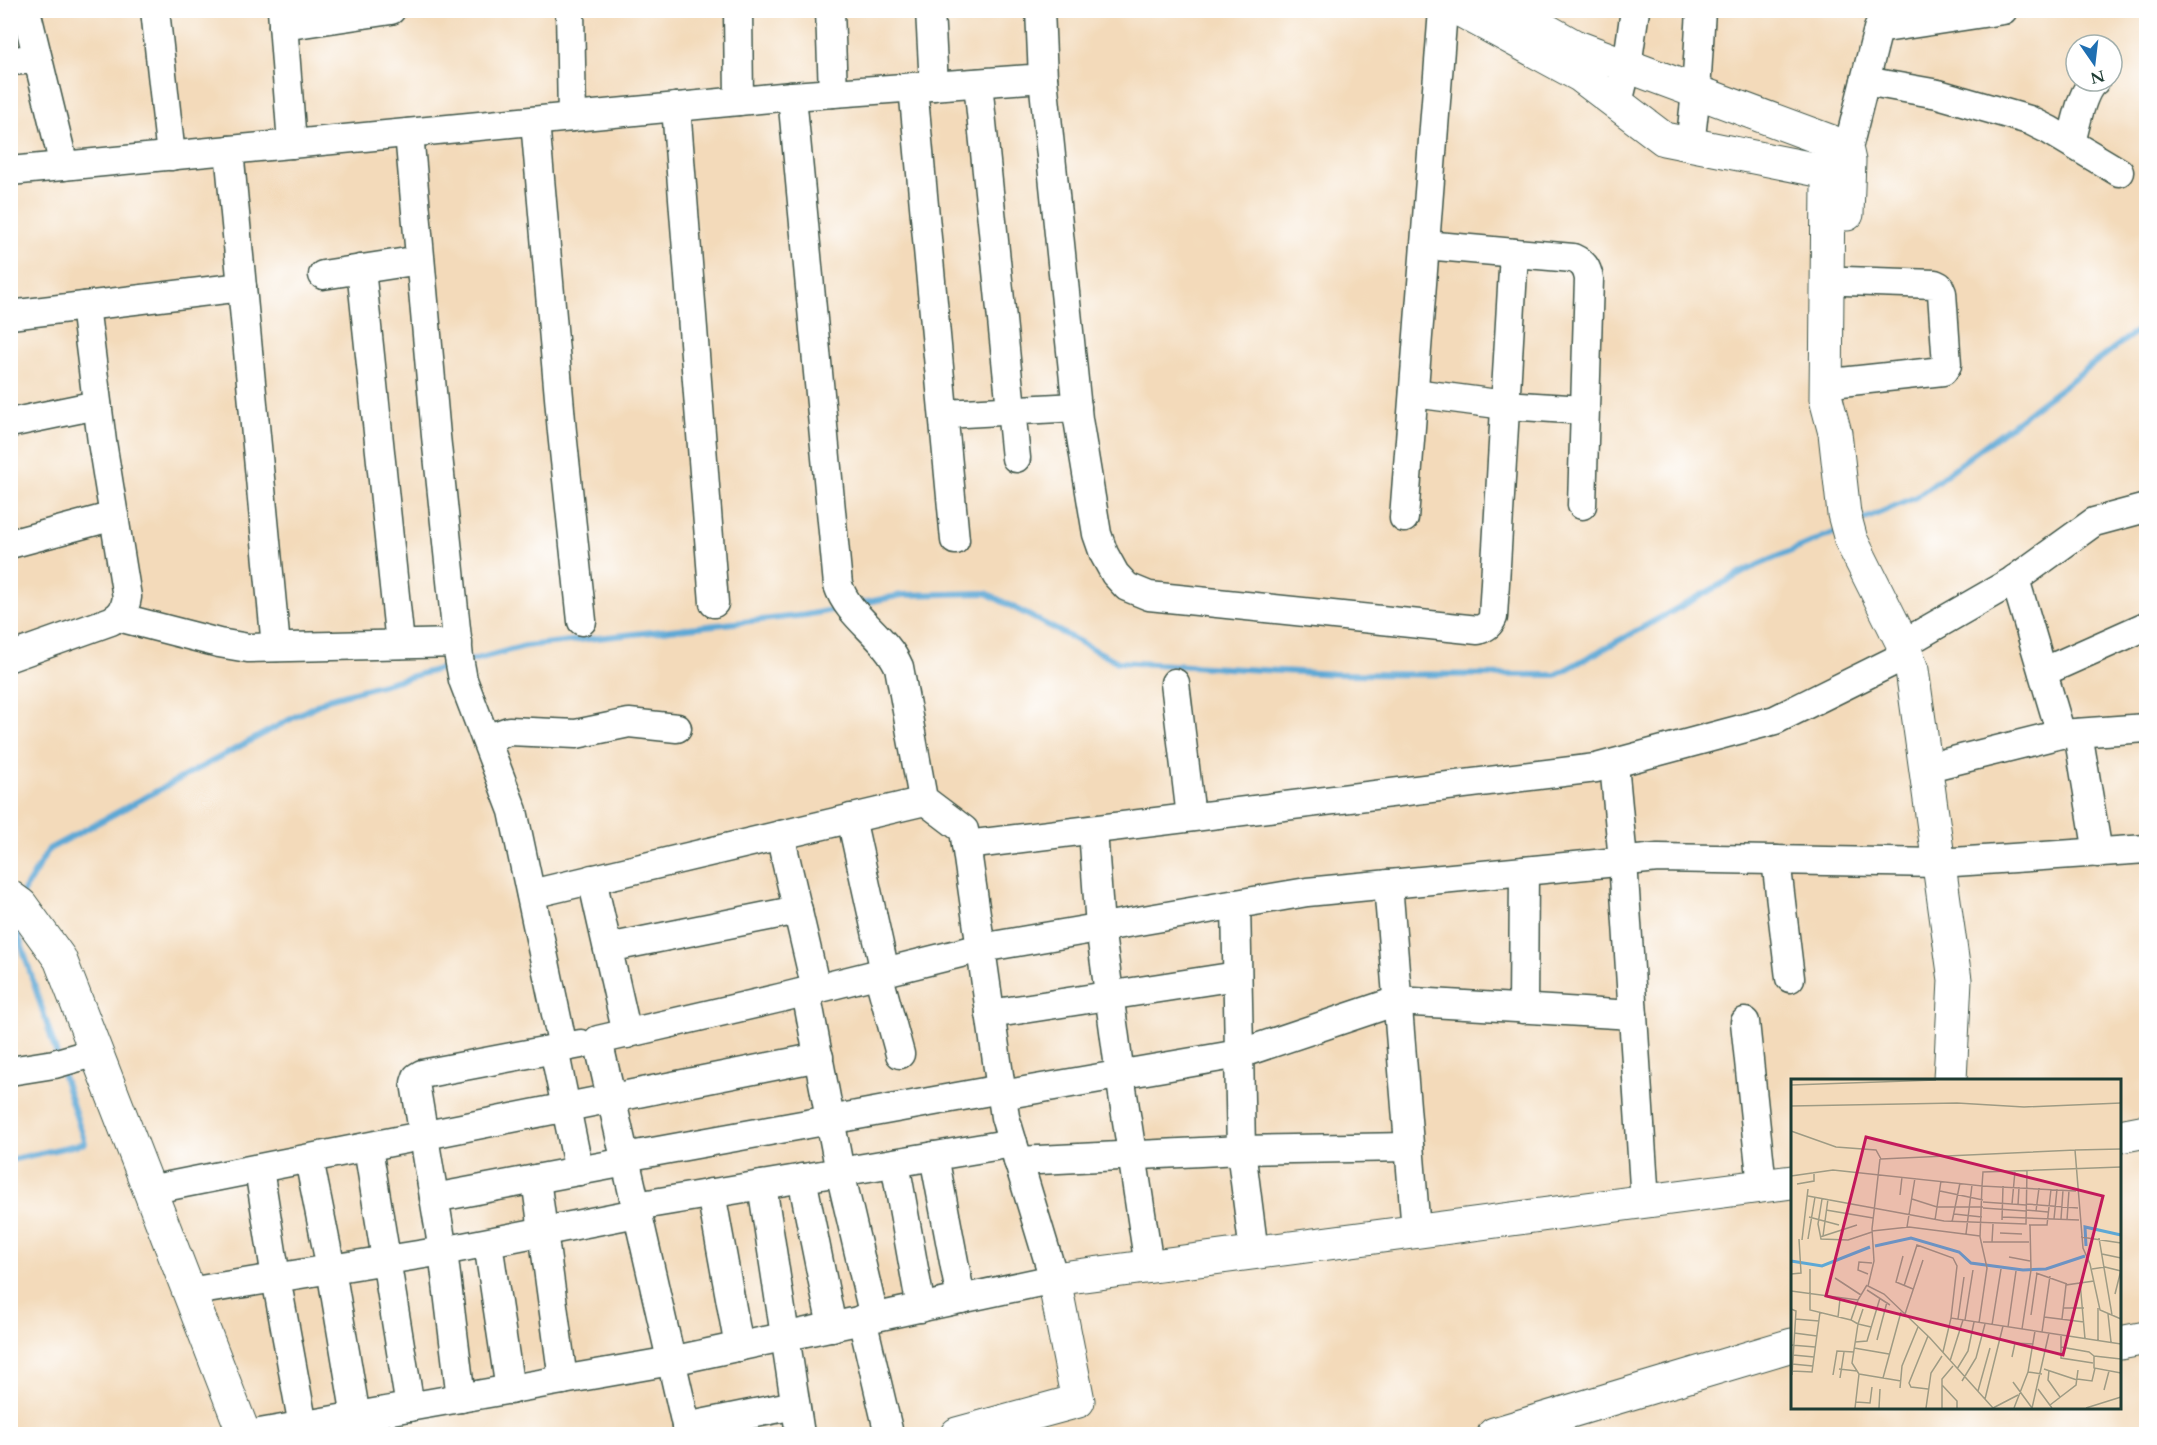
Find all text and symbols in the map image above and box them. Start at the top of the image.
north arrow [2064,33,2124,93]
text: N [2088,64,2107,89]
inset map [1791,1079,2121,1409]

